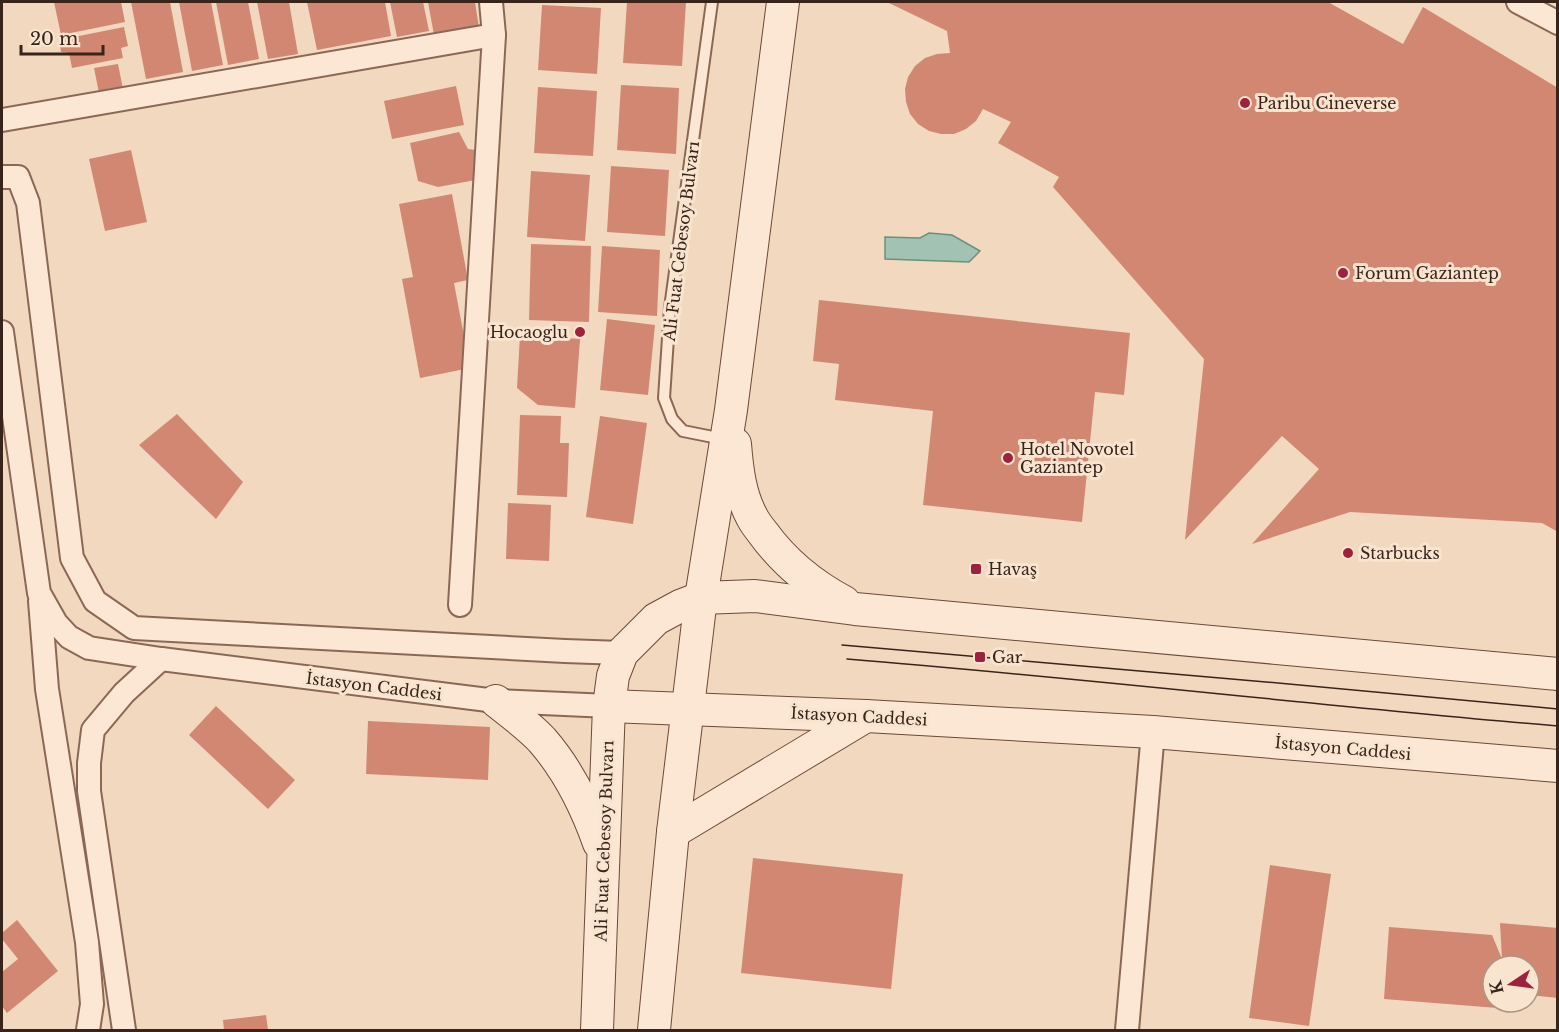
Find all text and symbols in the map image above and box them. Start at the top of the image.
scale bar [21,18,104,56]
text: 20 m [30,28,78,50]
place label: Paribu Cineverse [1257,93,1396,113]
marker: Paribu Cineverse [1238,96,1252,110]
street label: Ali Fuat Cebesoy Bulvarı [659,139,703,343]
place label: Forum Gaziantep [1355,263,1499,283]
marker: Forum Gaziantep [1336,266,1350,280]
place label: Hocaoglu [490,322,568,342]
marker: Hocaoglu [573,325,587,339]
place label: Hotel Novotel Gaziantep [1020,439,1134,477]
marker: Hotel Novotel Gaziantep [1001,451,1015,465]
place label: Starbucks [1360,543,1440,563]
marker: Starbucks [1341,546,1355,560]
place label: Havaş [988,559,1037,579]
marker: Havaş [969,562,983,576]
place label: Gar [992,647,1023,667]
marker: Gar [973,650,987,664]
street label: İstasyon Caddesi [305,668,444,704]
street label: İstasyon Caddesi [790,702,928,730]
street label: İstasyon Caddesi [1274,732,1413,764]
street label: Ali Fuat Cebesoy Bulvarı [590,739,618,943]
north arrow [1481,954,1541,1014]
text: K [1485,978,1508,996]

